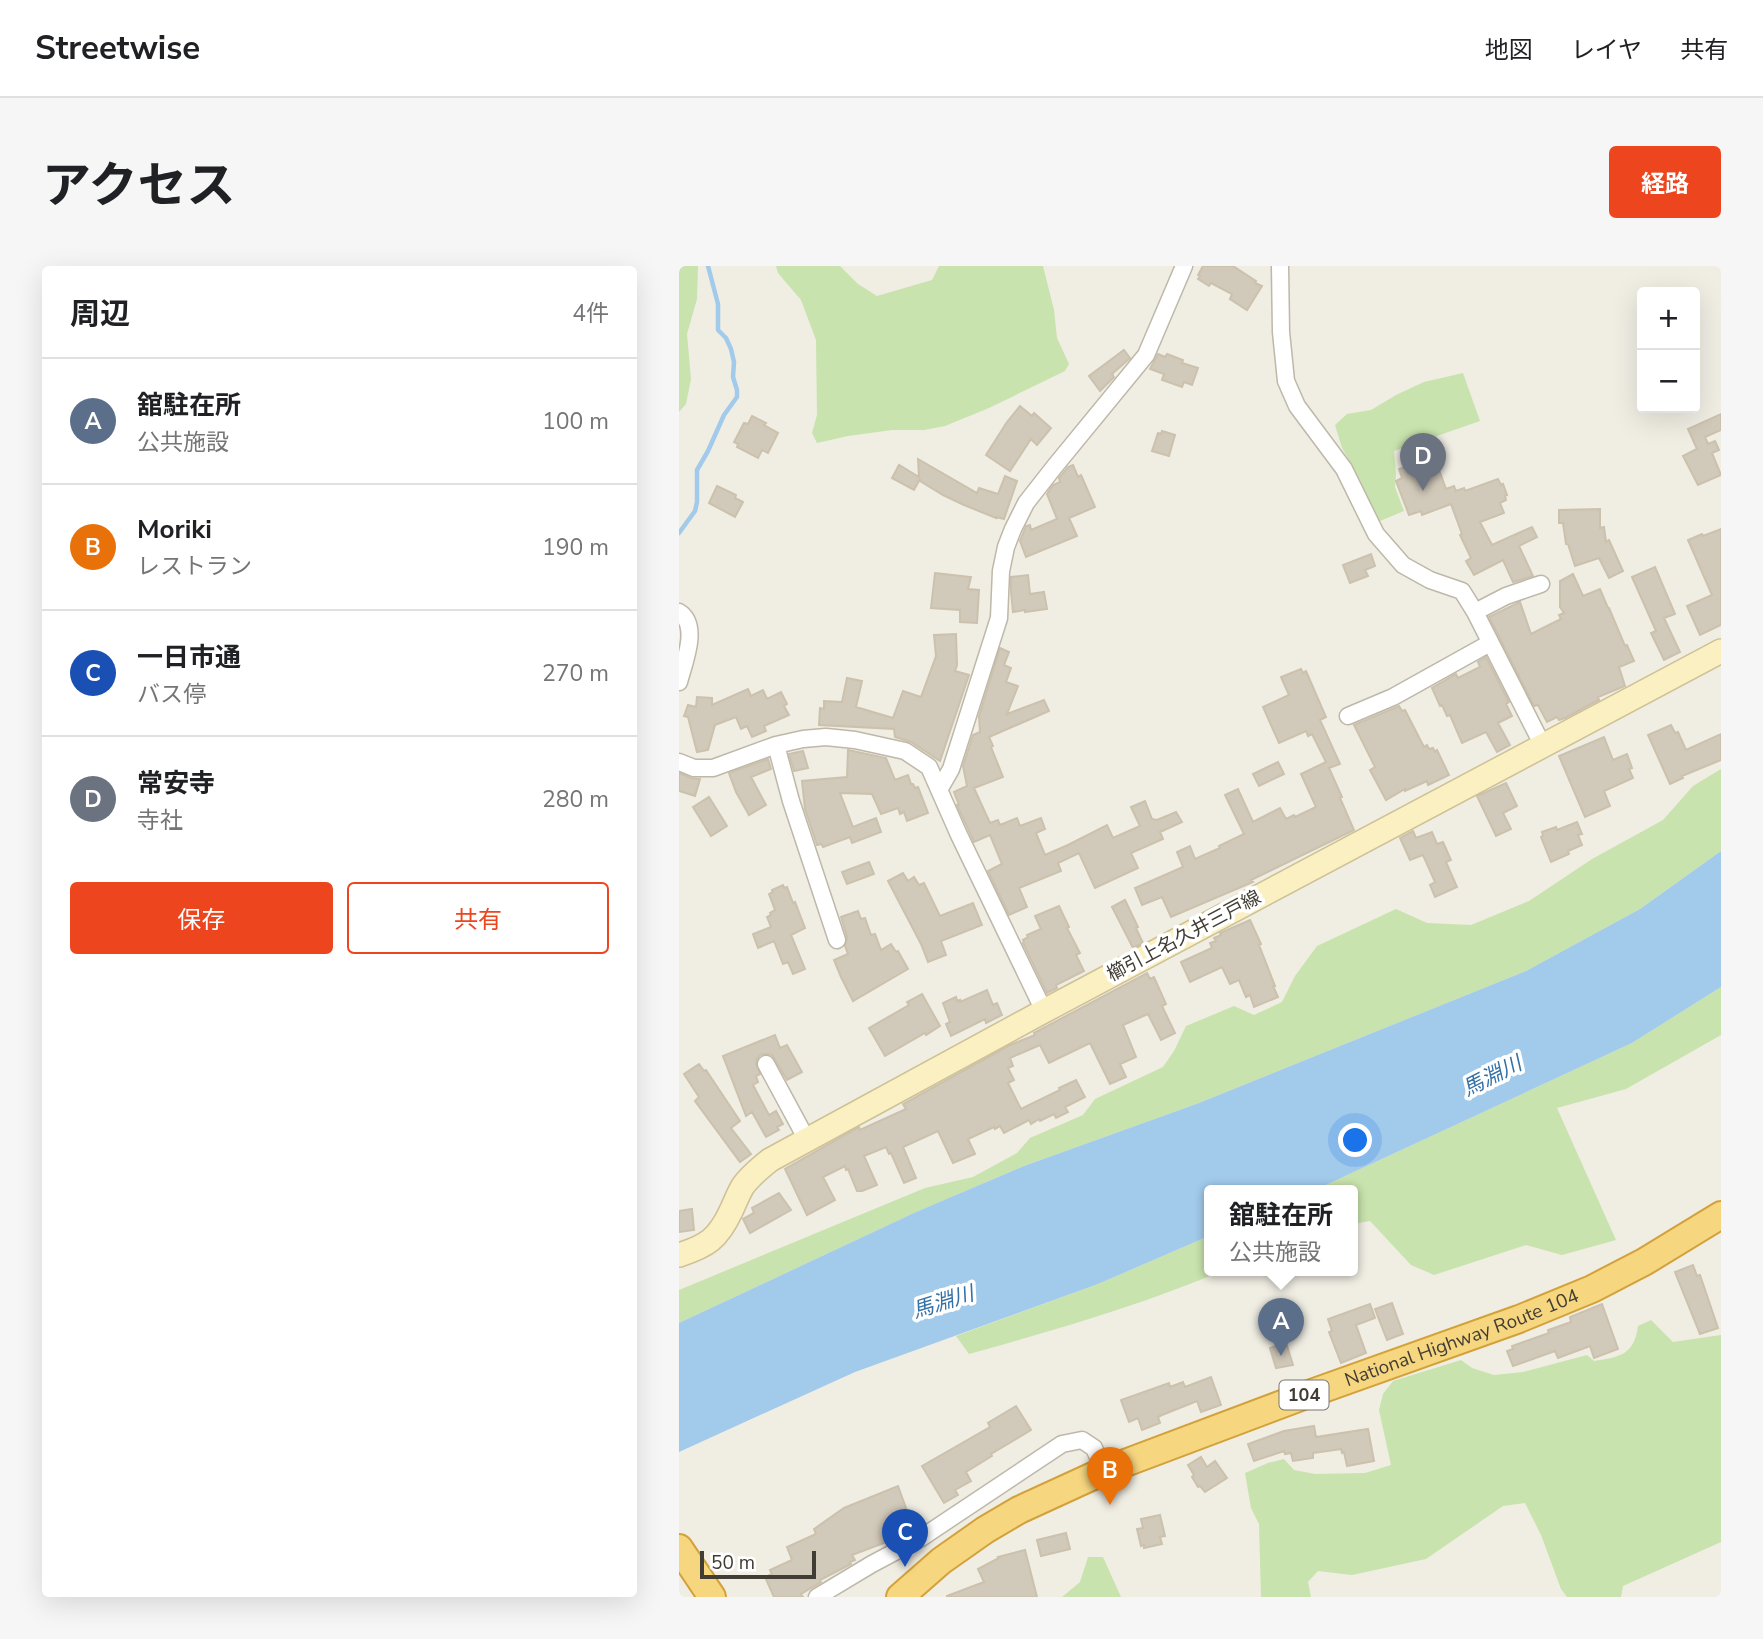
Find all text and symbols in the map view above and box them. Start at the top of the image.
text: Streetwise [35,26,200,71]
text: 地図 [1485,34,1533,66]
text: レイヤ [1571,34,1642,66]
text: 共有 [1680,34,1728,66]
button: 経路 [1609,146,1721,218]
text: アクセス [42,152,236,219]
map controls [1637,287,1700,413]
button: + [1637,287,1700,350]
text: 周辺 [70,294,130,335]
text: 4件 [572,298,609,329]
button: − [1637,350,1700,413]
text: 舘駐在所 [137,388,241,423]
text: A [84,406,102,437]
text: 100 m [542,406,609,437]
text: 公共施設 [137,427,229,458]
pin: D [1400,433,1446,491]
text: Moriki [137,512,212,547]
text: B [85,532,101,563]
text: 190 m [542,532,609,563]
text: レストラン [137,551,252,582]
text: 一日市通 [137,640,241,675]
text: C [85,658,101,689]
text: 270 m [542,658,609,689]
text: バス停 [137,679,206,710]
text: 常安寺 [137,766,215,801]
text: D [84,784,102,815]
text: 280 m [542,784,609,815]
text: 寺社 [137,805,183,836]
button: 保存 [70,882,333,954]
button: 共有 [347,882,609,954]
street label: 櫛引上名久井三戸線 [1102,884,1266,988]
water label: 馬淵川 [1458,1048,1528,1103]
your location [1338,1123,1372,1157]
popup [1204,1185,1358,1276]
text: 舘駐在所 [1229,1198,1333,1233]
text: 公共施設 [1229,1237,1321,1268]
water label: 馬淵川 [909,1279,979,1325]
street label: National Highway Route 104 [1341,1283,1583,1393]
pin: A [1258,1298,1304,1356]
road number: 104 [1279,1380,1329,1410]
pin: B [1087,1447,1133,1505]
pin: C [882,1509,928,1567]
scale bar [700,1548,815,1580]
text: 50 m [711,1550,755,1576]

